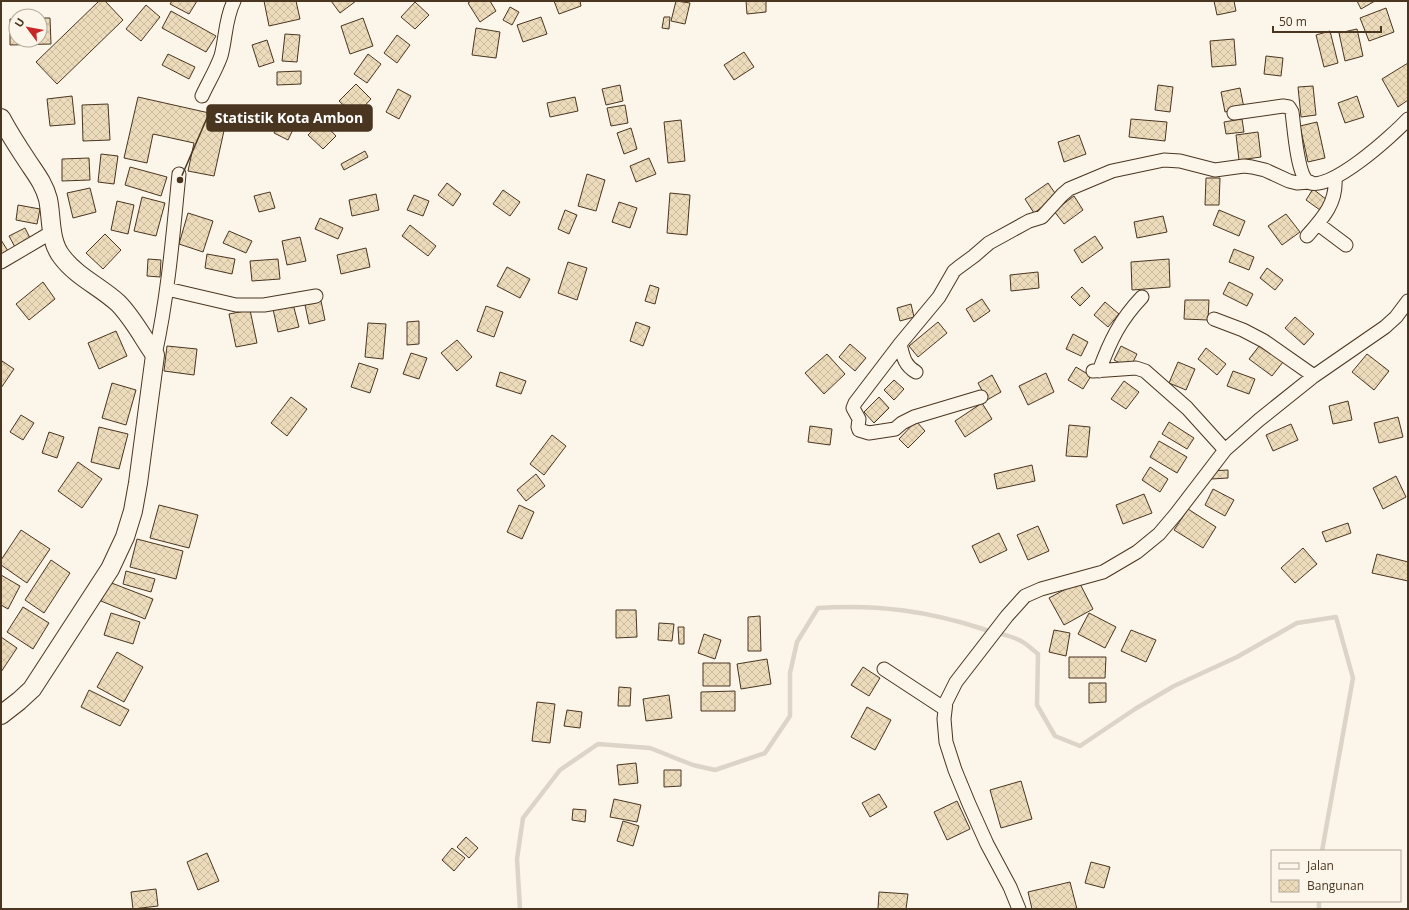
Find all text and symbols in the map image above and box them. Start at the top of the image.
north arrow [8,8,48,48]
scale bar [1273,8,1381,34]
text: 50 m [1279,13,1307,30]
text: U [11,15,28,30]
callout: Statistik Kota Ambon [207,105,372,131]
text: Statistik Kota Ambon [215,108,363,127]
legend [1271,850,1401,902]
text: Jalan [1306,857,1334,874]
text: Bangunan [1307,877,1364,894]

